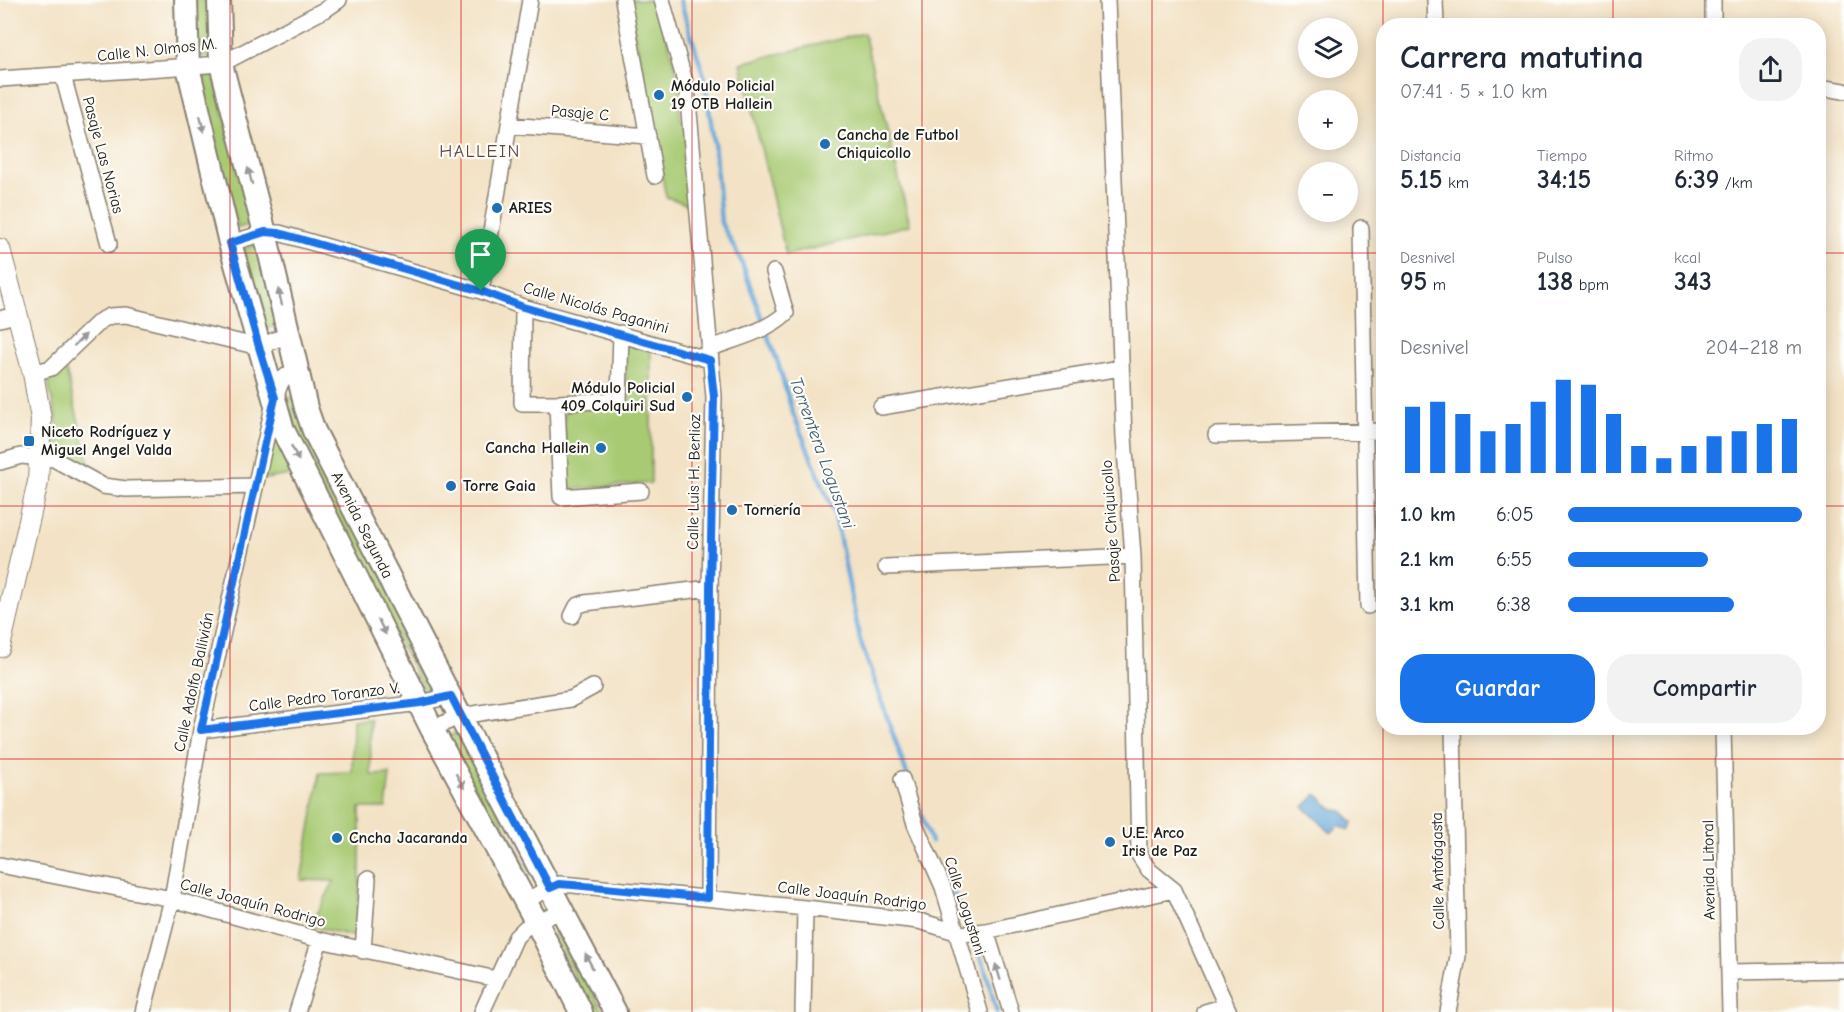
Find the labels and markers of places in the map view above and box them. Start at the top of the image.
place label: Módulo Policial 19 OTB Hallein [671,77,775,113]
marker: Módulo Policial 19 OTB Hallein [652,88,666,102]
place label: Cancha de Futbol Chiquicollo [837,126,958,162]
marker: Cancha de Futbol Chiquicollo [818,137,832,151]
place label: ARIES [509,199,552,217]
marker: ARIES [490,201,504,215]
pin [455,229,506,291]
place label: Módulo Policial 409 Colquiri Sud [561,379,675,415]
marker: Módulo Policial 409 Colquiri Sud [680,390,694,404]
place label: Niceto Rodríguez y Miguel Angel Valda [41,423,172,459]
marker: Niceto Rodríguez y Miguel Angel Valda [22,434,36,448]
place label: Cancha Hallein [485,439,589,457]
marker: Cancha Hallein [594,441,608,455]
place label: Torre Gaia [463,477,536,495]
marker: Torre Gaia [444,479,458,493]
place label: Tornería [744,501,801,519]
marker: Tornería [725,503,739,517]
place label: U.E. Arco Iris de Paz [1122,824,1197,860]
place label: Cncha Jacaranda [349,829,468,847]
marker: Cncha Jacaranda [330,831,344,845]
marker: U.E. Arco Iris de Paz [1103,835,1117,849]

